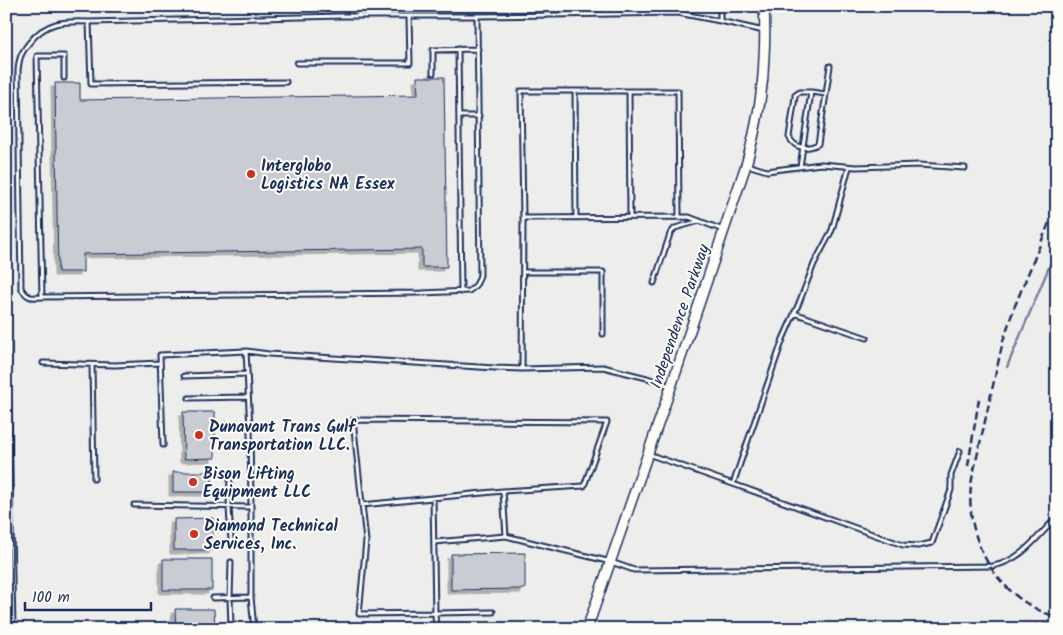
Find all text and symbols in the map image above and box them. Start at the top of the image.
place label: Interglobo Logistics NA Essex [261,154,395,197]
marker: Interglobo Logistics NA Essex [245,168,257,180]
street label: Independence Parkway [644,240,717,392]
place label: Dunavant Trans Gulf Transportation LLC. [209,415,357,458]
marker: Dunavant Trans Gulf Transportation LLC. [193,429,205,441]
place label: Bison Lifting Equipment LLC [203,462,311,505]
marker: Bison Lifting Equipment LLC [187,476,199,488]
place label: Diamond Technical Services, Inc. [204,514,338,557]
marker: Diamond Technical Services, Inc. [188,528,200,540]
scale bar [25,580,151,612]
text: 100 m [32,586,70,610]

